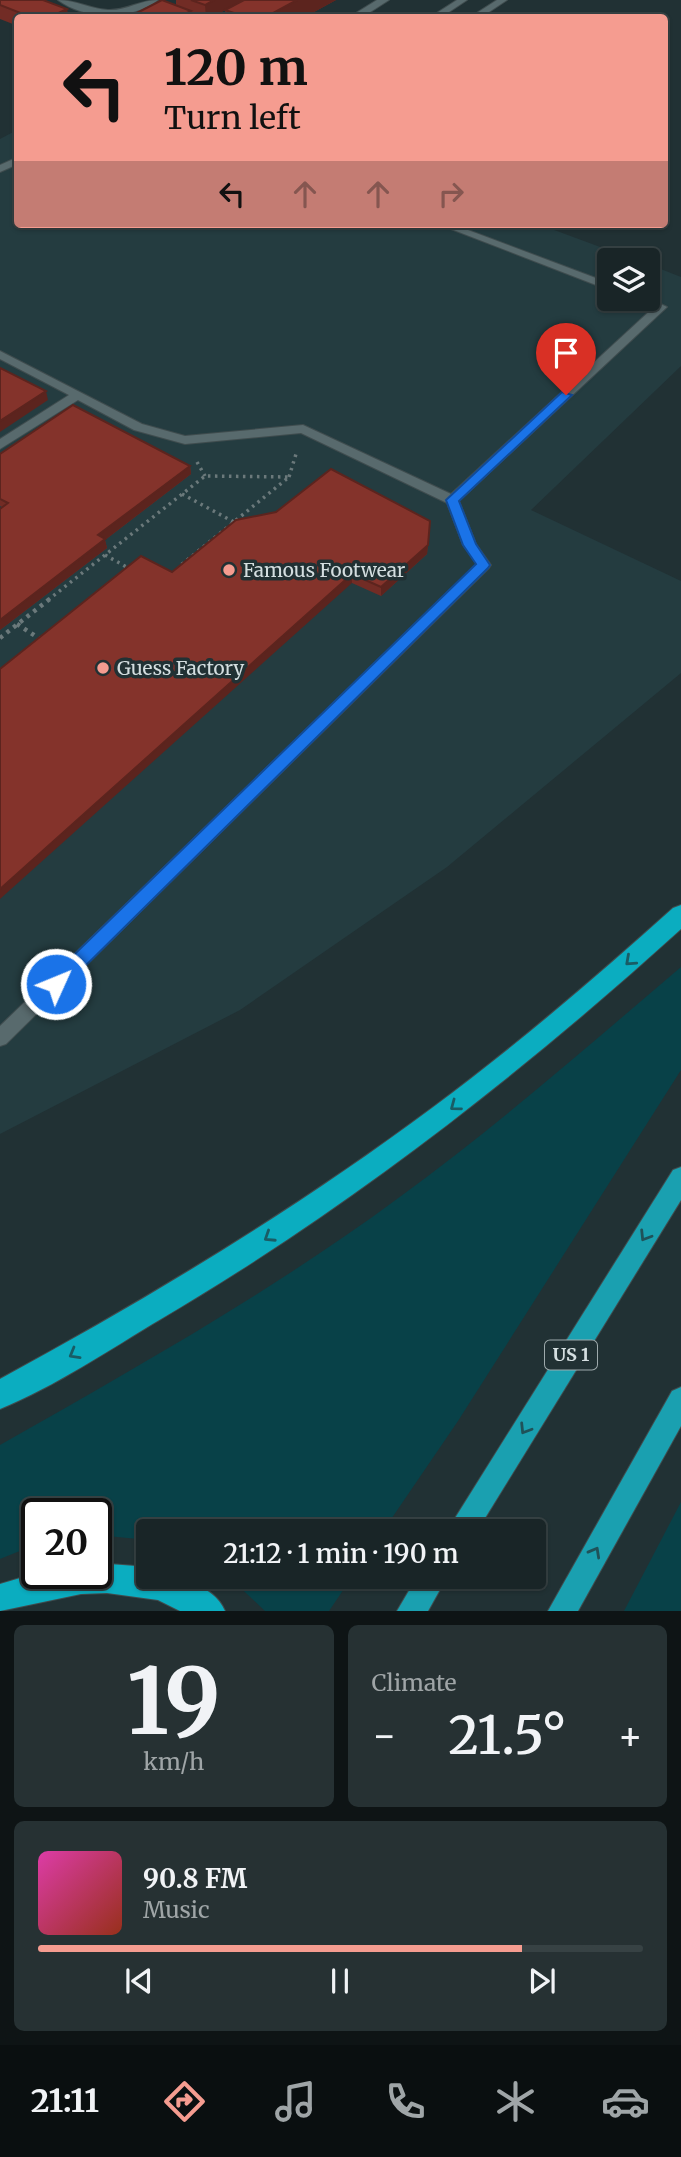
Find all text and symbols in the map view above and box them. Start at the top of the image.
text: 120 m [164,37,308,98]
icon: left [49,42,140,133]
text: Turn left [164,98,301,138]
icon: left [213,175,251,213]
icon: ahead [286,175,324,213]
icon: ahead [359,175,397,213]
icon: right [432,175,470,213]
map controls [597,248,660,311]
button: layers [597,248,660,311]
pin [536,323,596,395]
icon: arrive [547,334,585,372]
place label: Famous Footwear [243,558,406,582]
marker: Famous Footwear [221,562,237,578]
place label: Guess Factory [117,656,244,680]
marker: Guess Factory [95,660,111,676]
position arrow [19,947,93,1021]
one-way arrow [626,953,639,965]
one-way arrow [451,1098,463,1111]
one-way arrow [264,1229,277,1241]
one-way arrow [640,1229,653,1242]
road number: US 1 [545,1340,597,1370]
one-way arrow [69,1346,82,1359]
one-way arrow [520,1422,533,1435]
speed limit sign: 20 [21,1498,112,1589]
text: 21:12 · 1 min · 190 m [223,1537,459,1570]
one-way arrow [587,1546,600,1559]
text: 19 [127,1644,221,1759]
text: Climate [372,1668,457,1697]
text: 21.5° [448,1703,566,1768]
text: − [372,1712,397,1759]
text: + [618,1712,643,1759]
text: km/h [143,1747,204,1776]
text: 90.8 FM [143,1862,247,1895]
text: Music [143,1895,210,1924]
icon: previous [120,1962,158,2000]
icon: pause [321,1962,359,2000]
icon: next [523,1962,561,2000]
icon: directions [160,2077,209,2126]
icon: music [271,2077,320,2126]
icon: phone [381,2077,430,2126]
icon: climate [491,2077,540,2126]
icon: car [601,2077,650,2126]
text: 21:11 [31,2081,99,2121]

